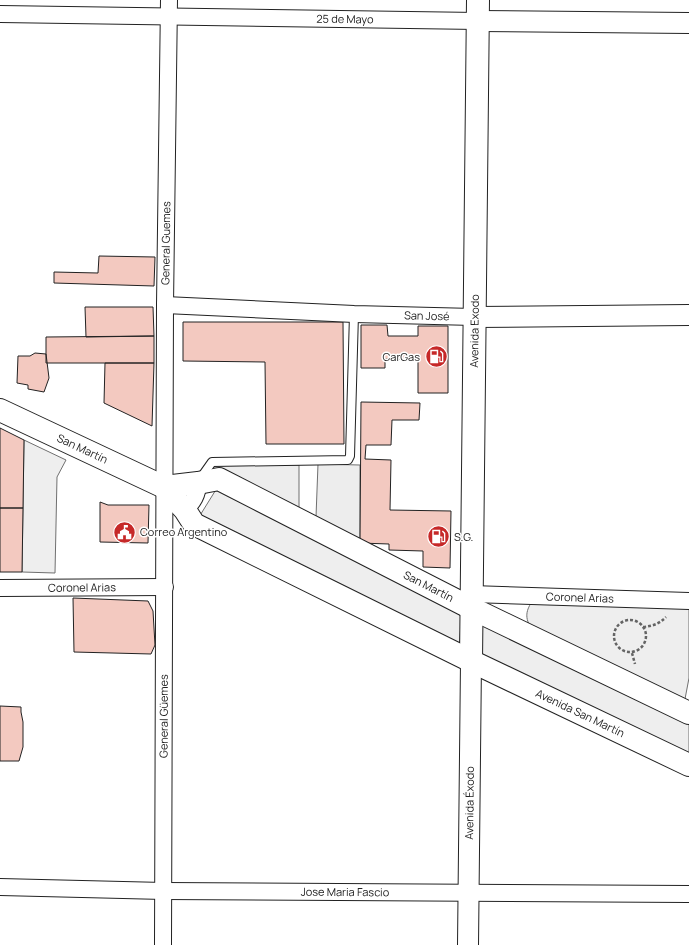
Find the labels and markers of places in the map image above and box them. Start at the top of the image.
fuel station icon: CarGas [423,344,449,370]
place label: CarGas [382,349,420,364]
public building icon: Correo Argentino [111,519,137,545]
place label: Correo Argentino [140,524,228,539]
fuel station icon: S.G. [425,524,451,550]
place label: S.G. [454,529,473,544]

